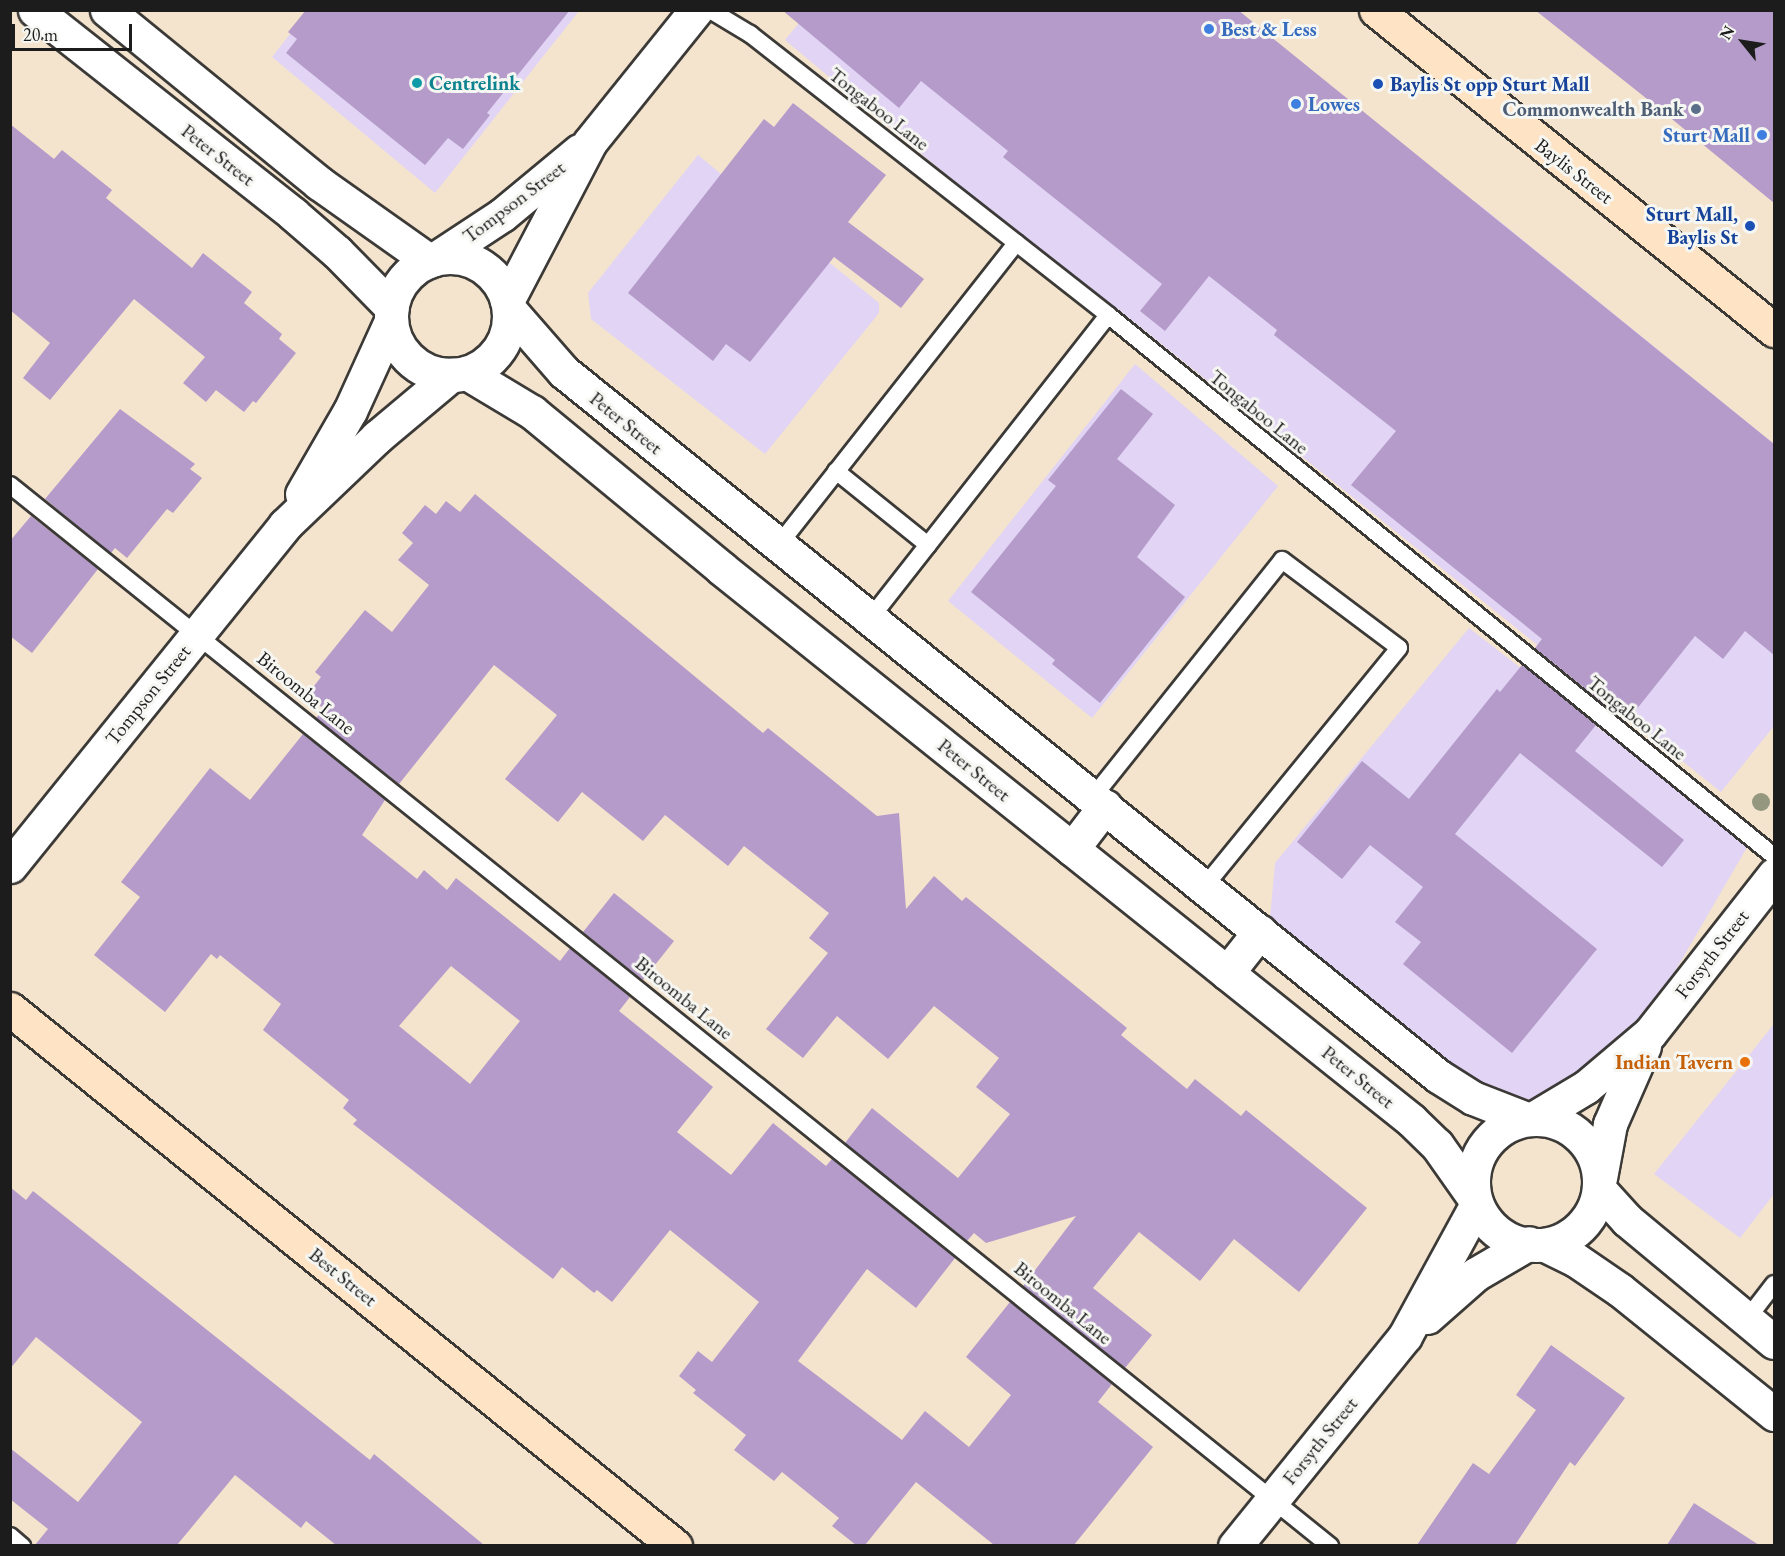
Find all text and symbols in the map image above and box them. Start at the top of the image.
scale bar [15,12,135,50]
north arrow [1713,12,1773,72]
place label: Best & Less [1221,17,1317,41]
marker: Best & Less [1202,22,1216,36]
text: N [1715,22,1739,44]
text: 20 m [23,23,58,46]
street label: Tongaboo Lane [824,62,934,156]
place label: Centrelink [429,71,520,95]
place label: Baylis St opp Sturt Mall [1390,72,1590,96]
marker: Centrelink [410,76,424,90]
marker: Baylis St opp Sturt Mall [1371,77,1385,91]
place label: Lowes [1308,92,1360,116]
marker: Lowes [1289,97,1303,111]
place label: Commonwealth Bank [1502,97,1684,121]
marker: Commonwealth Bank [1689,102,1703,116]
street label: Peter Street [177,119,259,191]
place label: Sturt Mall [1663,123,1750,147]
marker: Sturt Mall [1755,128,1769,142]
street label: Baylis Street [1530,133,1618,209]
street label: Tompson Street [458,156,570,248]
place label: Sturt Mall, Baylis St [1646,202,1738,249]
marker: Sturt Mall, Baylis St [1743,219,1757,233]
street label: Tongaboo Lane [1205,365,1313,459]
street label: Peter Street [585,386,667,460]
street label: Tompson Street [100,640,196,750]
street label: Biroomba Lane [252,646,360,740]
street label: Tongaboo Lane [1583,671,1691,765]
street label: Peter Street [933,733,1015,807]
street label: Forsyth Street [1670,905,1754,1003]
street label: Biroomba Lane [630,951,738,1045]
street label: Peter Street [1317,1040,1399,1114]
place label: Indian Tavern [1615,1050,1733,1074]
marker: Indian Tavern [1738,1055,1752,1069]
street label: Best Street [304,1242,382,1312]
street label: Biroomba Lane [1009,1256,1117,1350]
street label: Forsyth Street [1277,1392,1363,1490]

